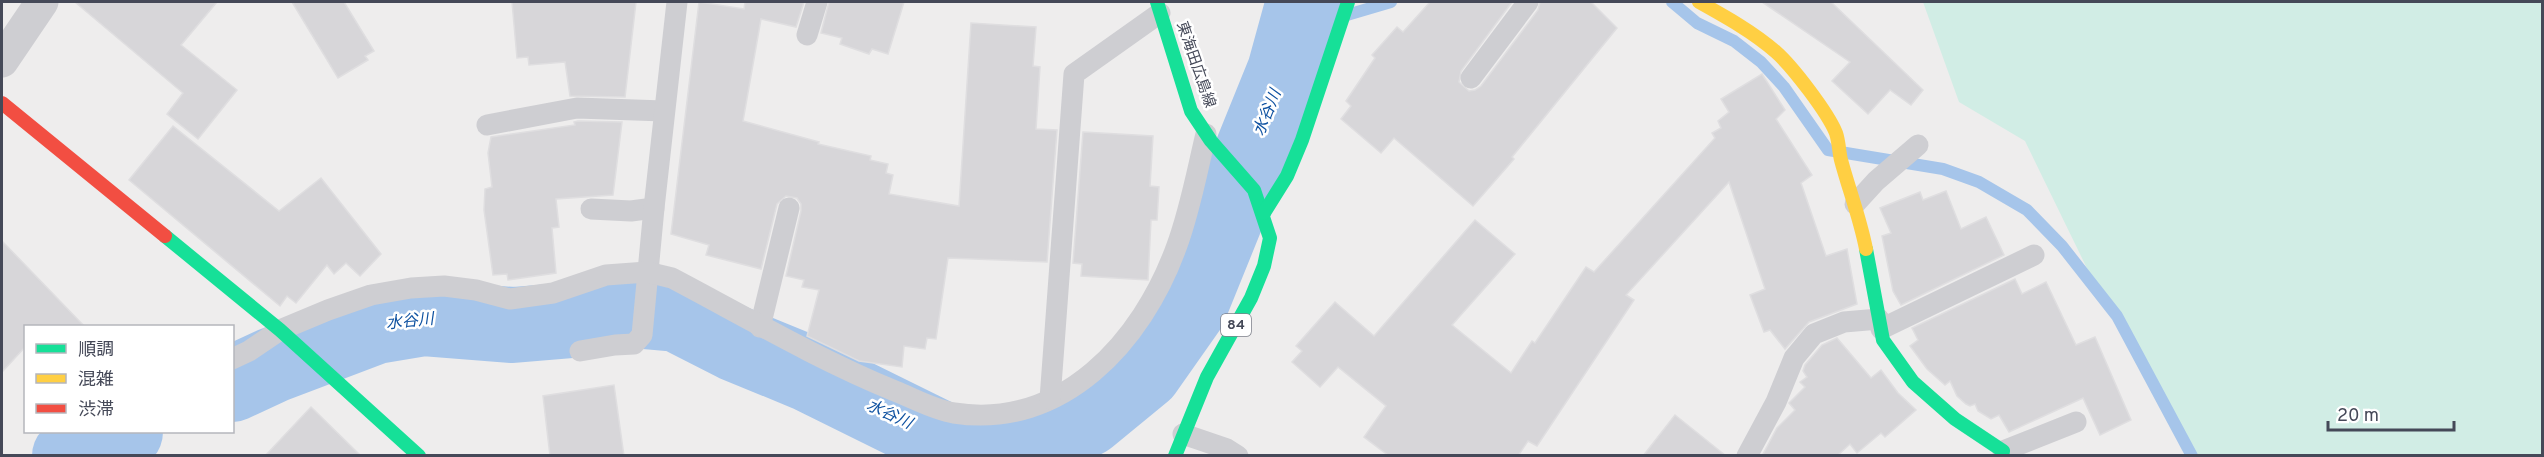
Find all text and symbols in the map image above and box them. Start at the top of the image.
street label: 東海田広島線 [1171,19,1219,111]
water label: 水谷川 [1250,85,1287,139]
water label: 水谷川 [385,309,437,334]
road number: 84 [1221,314,1251,336]
legend [24,325,234,433]
text: 順調 [78,339,114,362]
text: 混雑 [78,369,114,392]
scale bar [2328,394,2454,432]
water label: 水谷川 [863,396,917,435]
text: 渋滞 [78,399,114,422]
text: 20 m [2337,405,2379,428]

